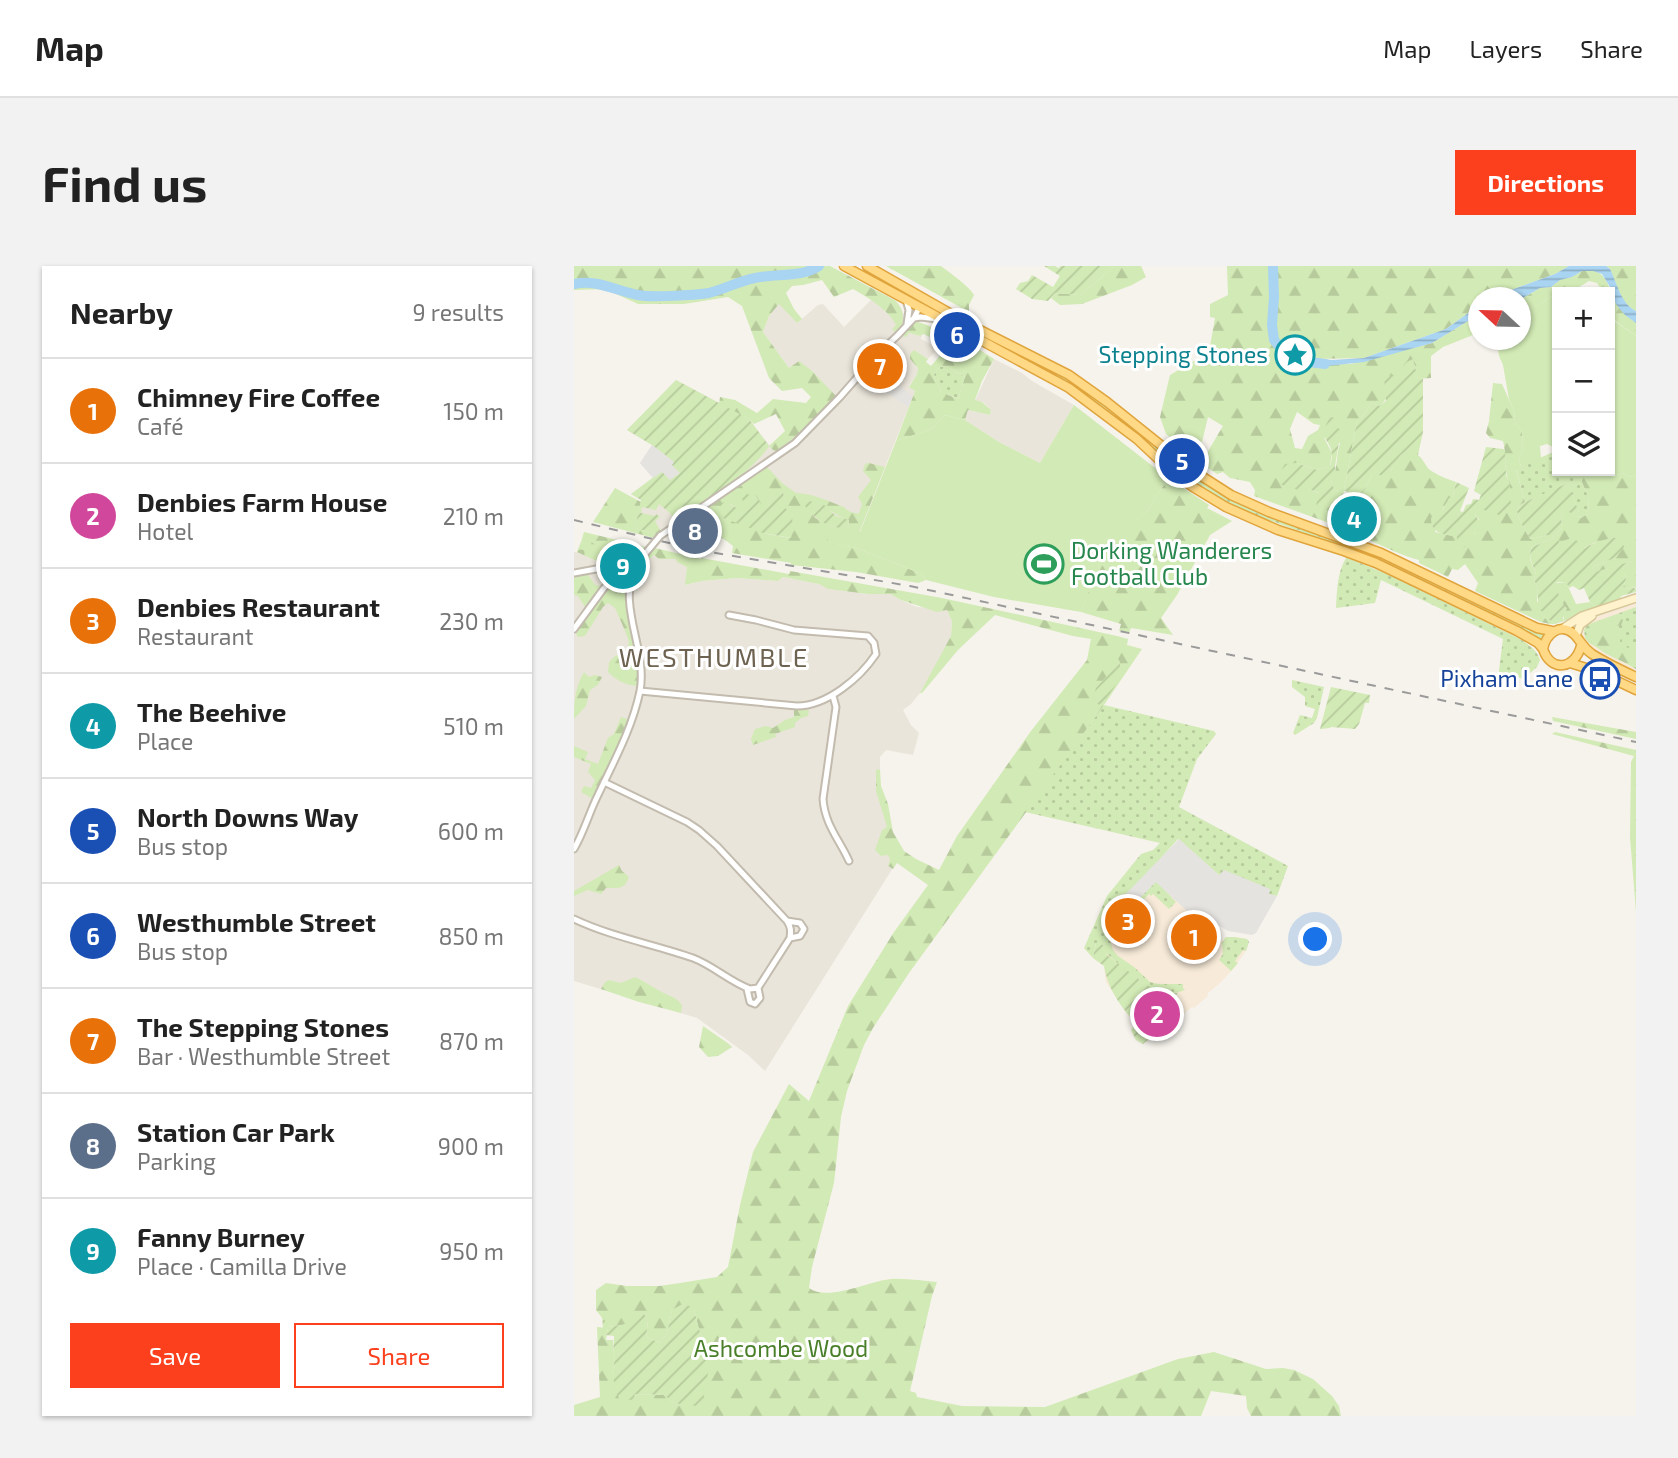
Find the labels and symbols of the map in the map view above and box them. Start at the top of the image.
north arrow [1468,287,1531,350]
pin: 6 [934,309,980,361]
place icon: Stepping Stones [1274,334,1316,376]
pin: 7 [857,340,903,392]
place label: Stepping Stones [1098,340,1268,368]
pin: 5 [1159,435,1205,487]
pin: 4 [1331,493,1377,545]
pin: 8 [672,505,718,557]
place label: Dorking Wanderers Football Club [1071,536,1272,590]
pin: 9 [600,540,646,592]
sports icon: Dorking Wanderers Football Club [1023,543,1065,585]
district label: WESTHUMBLE [619,641,809,672]
bus stop icon: Pixham Lane [1579,658,1621,700]
place label: Pixham Lane [1440,664,1573,692]
pin: 3 [1105,895,1151,947]
pin: 1 [1171,911,1217,963]
your location [1298,922,1332,956]
pin: 2 [1134,988,1180,1040]
park label: Ashcombe Wood [694,1334,868,1362]

